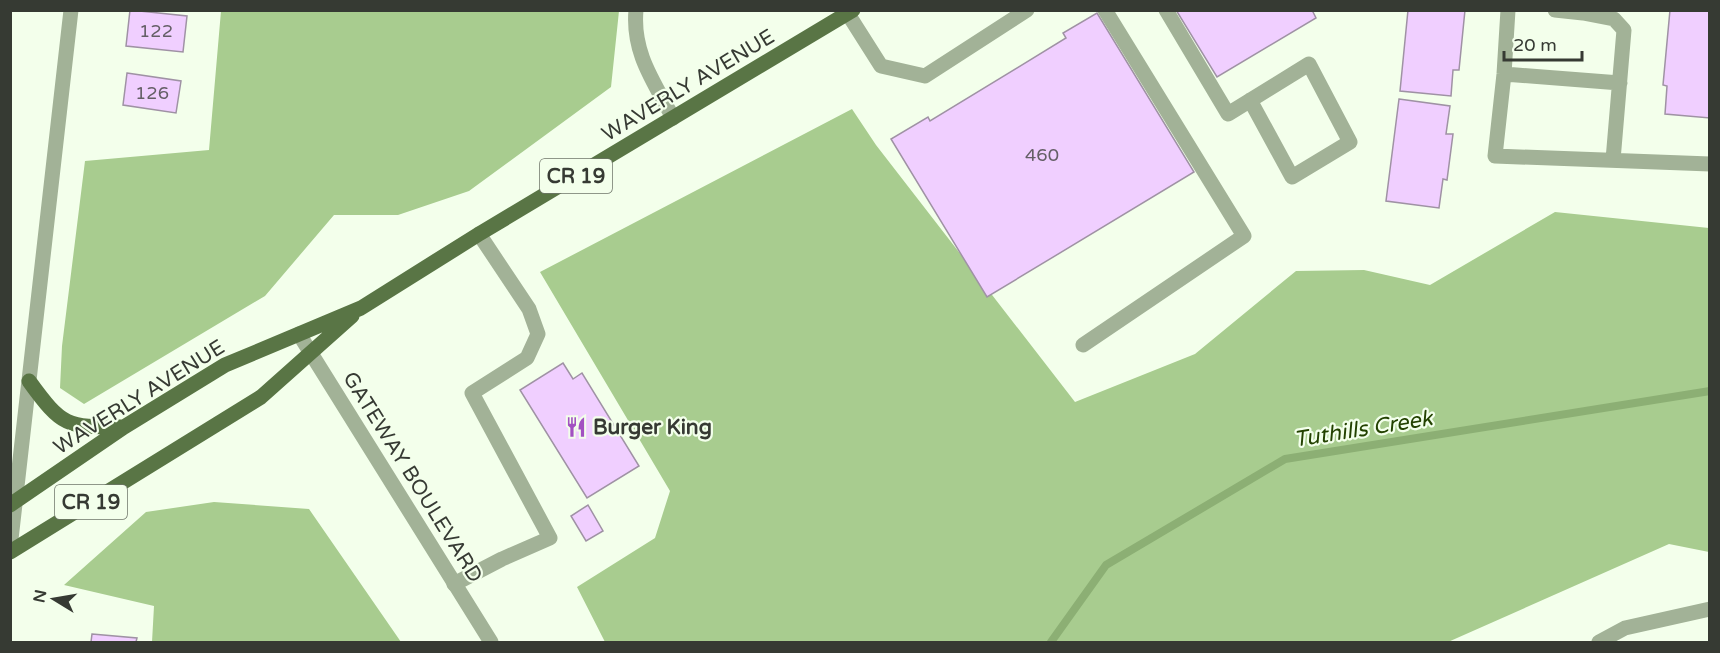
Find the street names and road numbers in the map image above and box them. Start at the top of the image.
street label: WAVERLY AVENUE [597,24,779,147]
road number: CR 19 [540,159,612,193]
street label: WAVERLY AVENUE [49,335,229,460]
street label: GATEWAY BOULEVARD [337,367,488,587]
road number: CR 19 [55,485,127,519]

